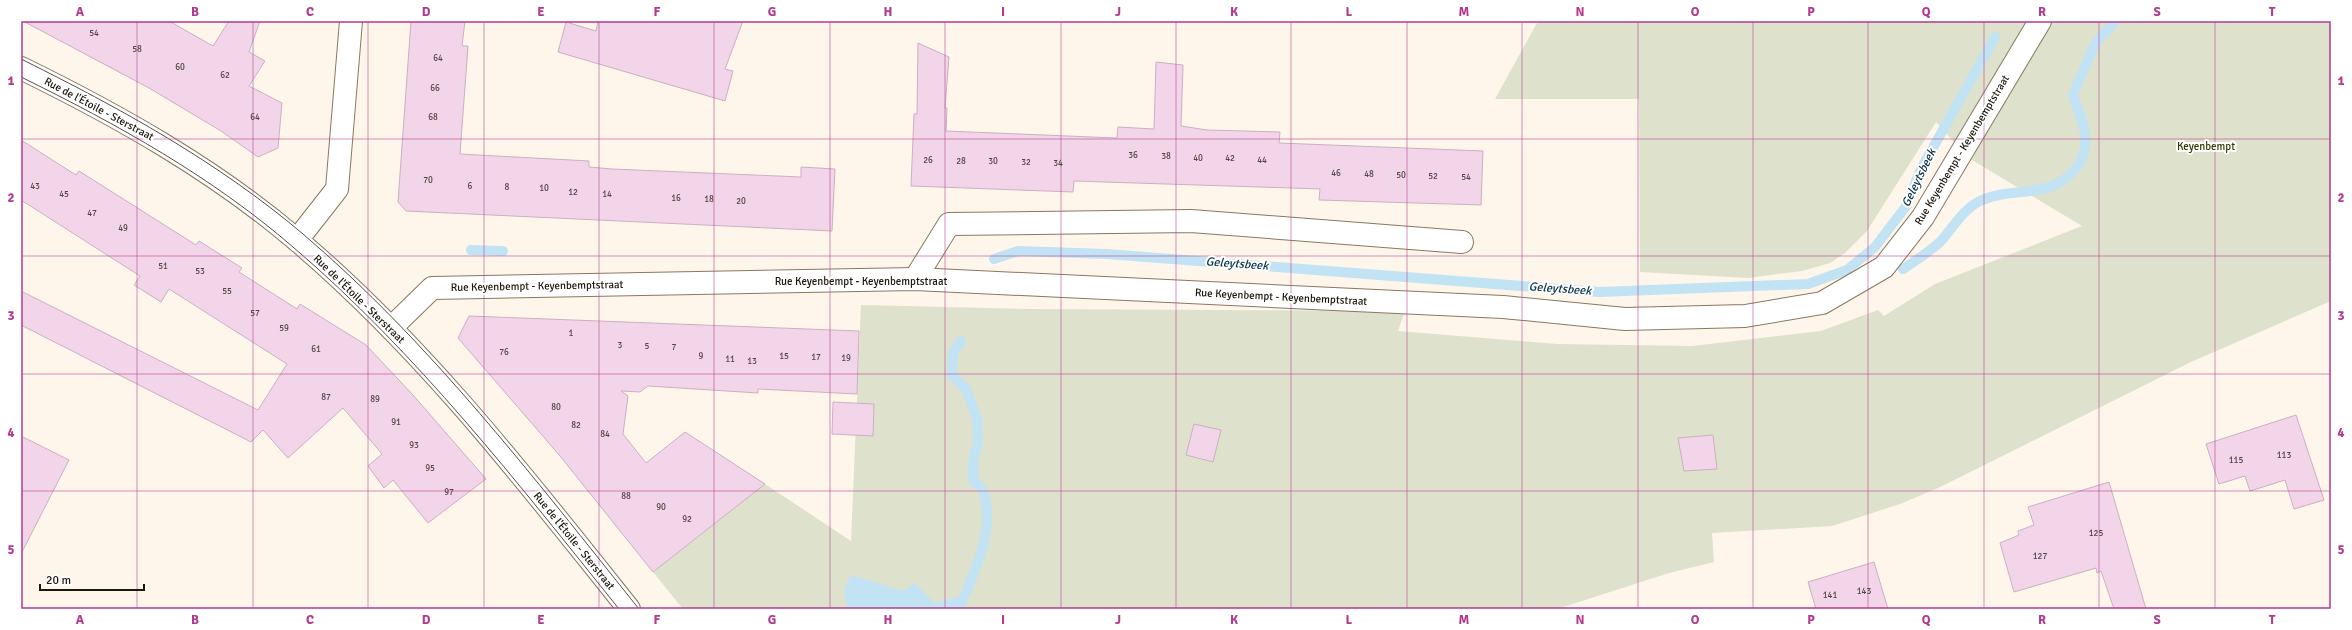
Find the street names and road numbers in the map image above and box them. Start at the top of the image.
street label: Rue Keyenbempt - Keyenbemptstraat [1912,73,2012,227]
street label: Rue de l'Étoile - Sterstraat [42,74,157,143]
street label: Rue de l'Étoile - Sterstraat [311,251,408,346]
street label: Rue Keyenbempt - Keyenbemptstraat [775,275,947,288]
street label: Rue Keyenbempt - Keyenbemptstraat [451,278,624,294]
street label: Rue Keyenbempt - Keyenbemptstraat [1195,286,1368,308]
street label: Rue de l'Étoile - Sterstraat [531,489,618,593]

